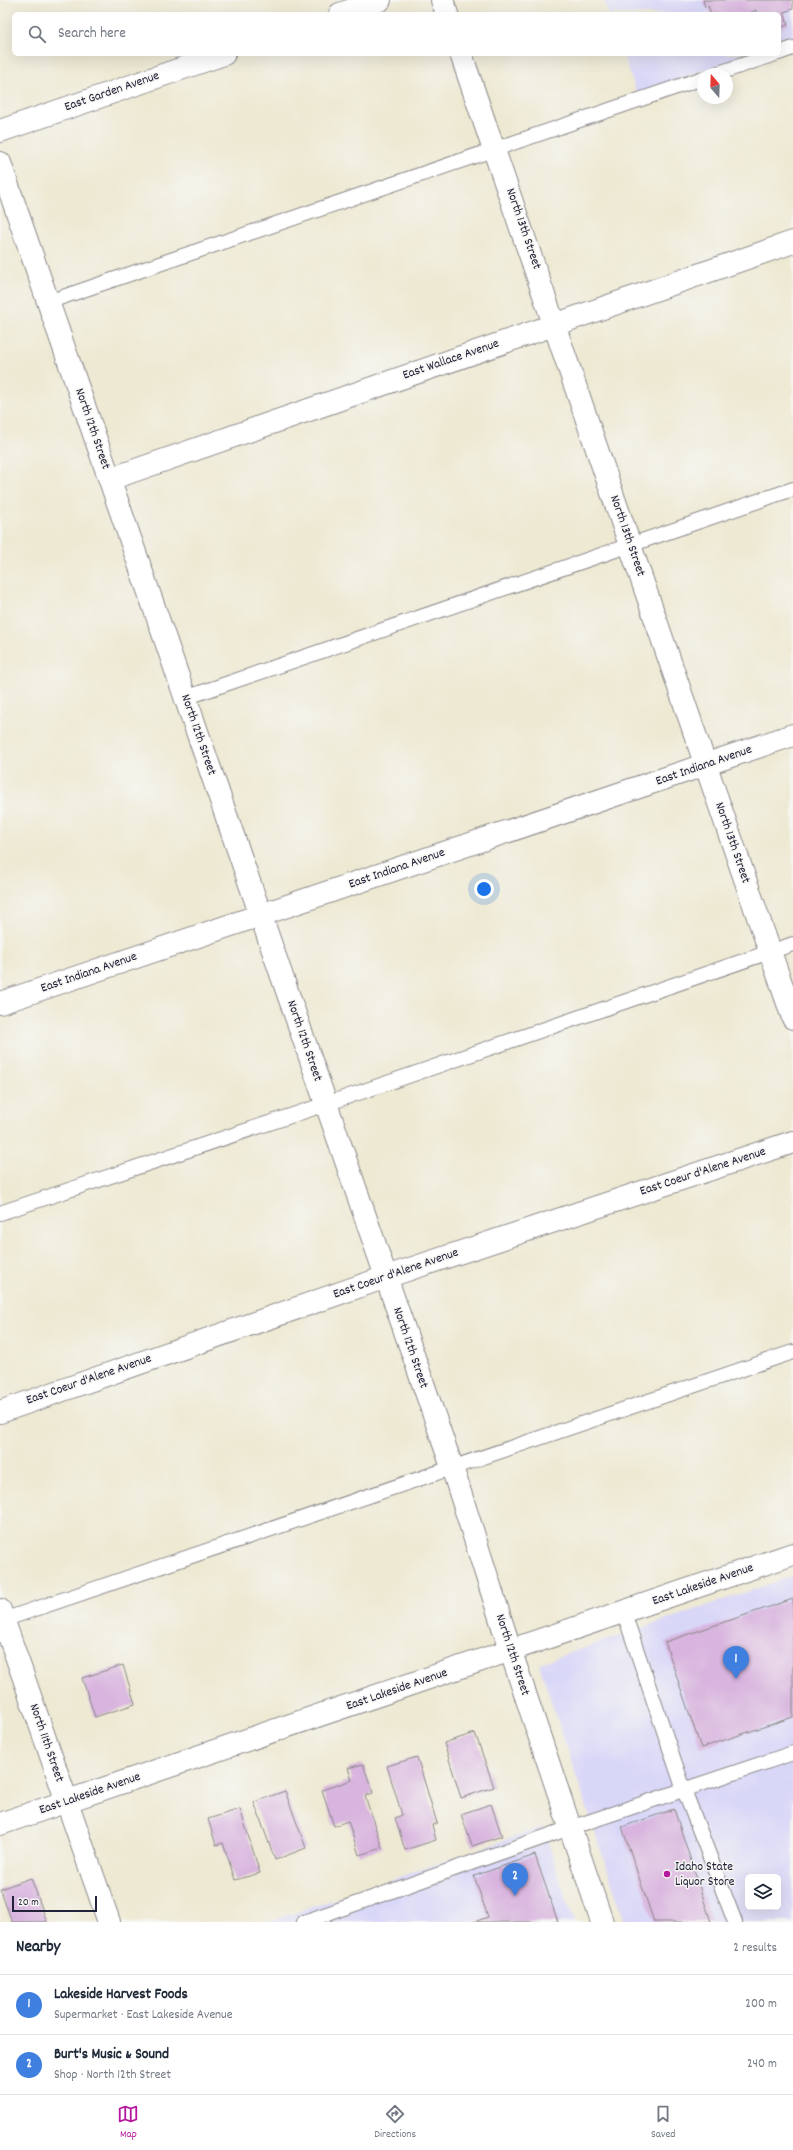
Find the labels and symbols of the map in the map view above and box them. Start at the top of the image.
street label: East Garden Avenue [62,67,162,117]
north arrow [697,68,733,104]
street label: North 13th Street [500,186,546,272]
street label: East Wallace Avenue [400,335,502,385]
street label: North 12th Street [69,386,115,472]
street label: North 13th Street [604,493,650,579]
street label: North 12th Street [175,692,221,778]
street label: East Indiana Avenue [653,741,755,791]
street label: North 13th Street [709,800,755,886]
street label: East Indiana Avenue [346,844,448,894]
your location [474,879,494,899]
street label: East Indiana Avenue [38,948,140,998]
street label: North 12th Street [281,998,327,1084]
street label: East Coeur d'Alene Avenue [638,1143,769,1201]
street label: East Coeur d'Alene Avenue [331,1244,461,1304]
street label: North 12th Street [387,1305,433,1391]
street label: East Coeur d'Alene Avenue [24,1350,154,1410]
street label: East Lakeside Avenue [650,1559,756,1611]
street label: North 12th Street [490,1612,534,1698]
pin: 1 [723,1646,749,1679]
street label: East Lakeside Avenue [344,1664,450,1716]
street label: North 11th Street [24,1701,68,1785]
street label: East Lakeside Avenue [37,1768,143,1820]
place label: Idaho State Liquor Store [675,1858,735,1892]
pin: 2 [502,1863,528,1896]
marker: Idaho State Liquor Store [662,1869,672,1879]
scale bar [12,1894,97,1913]

